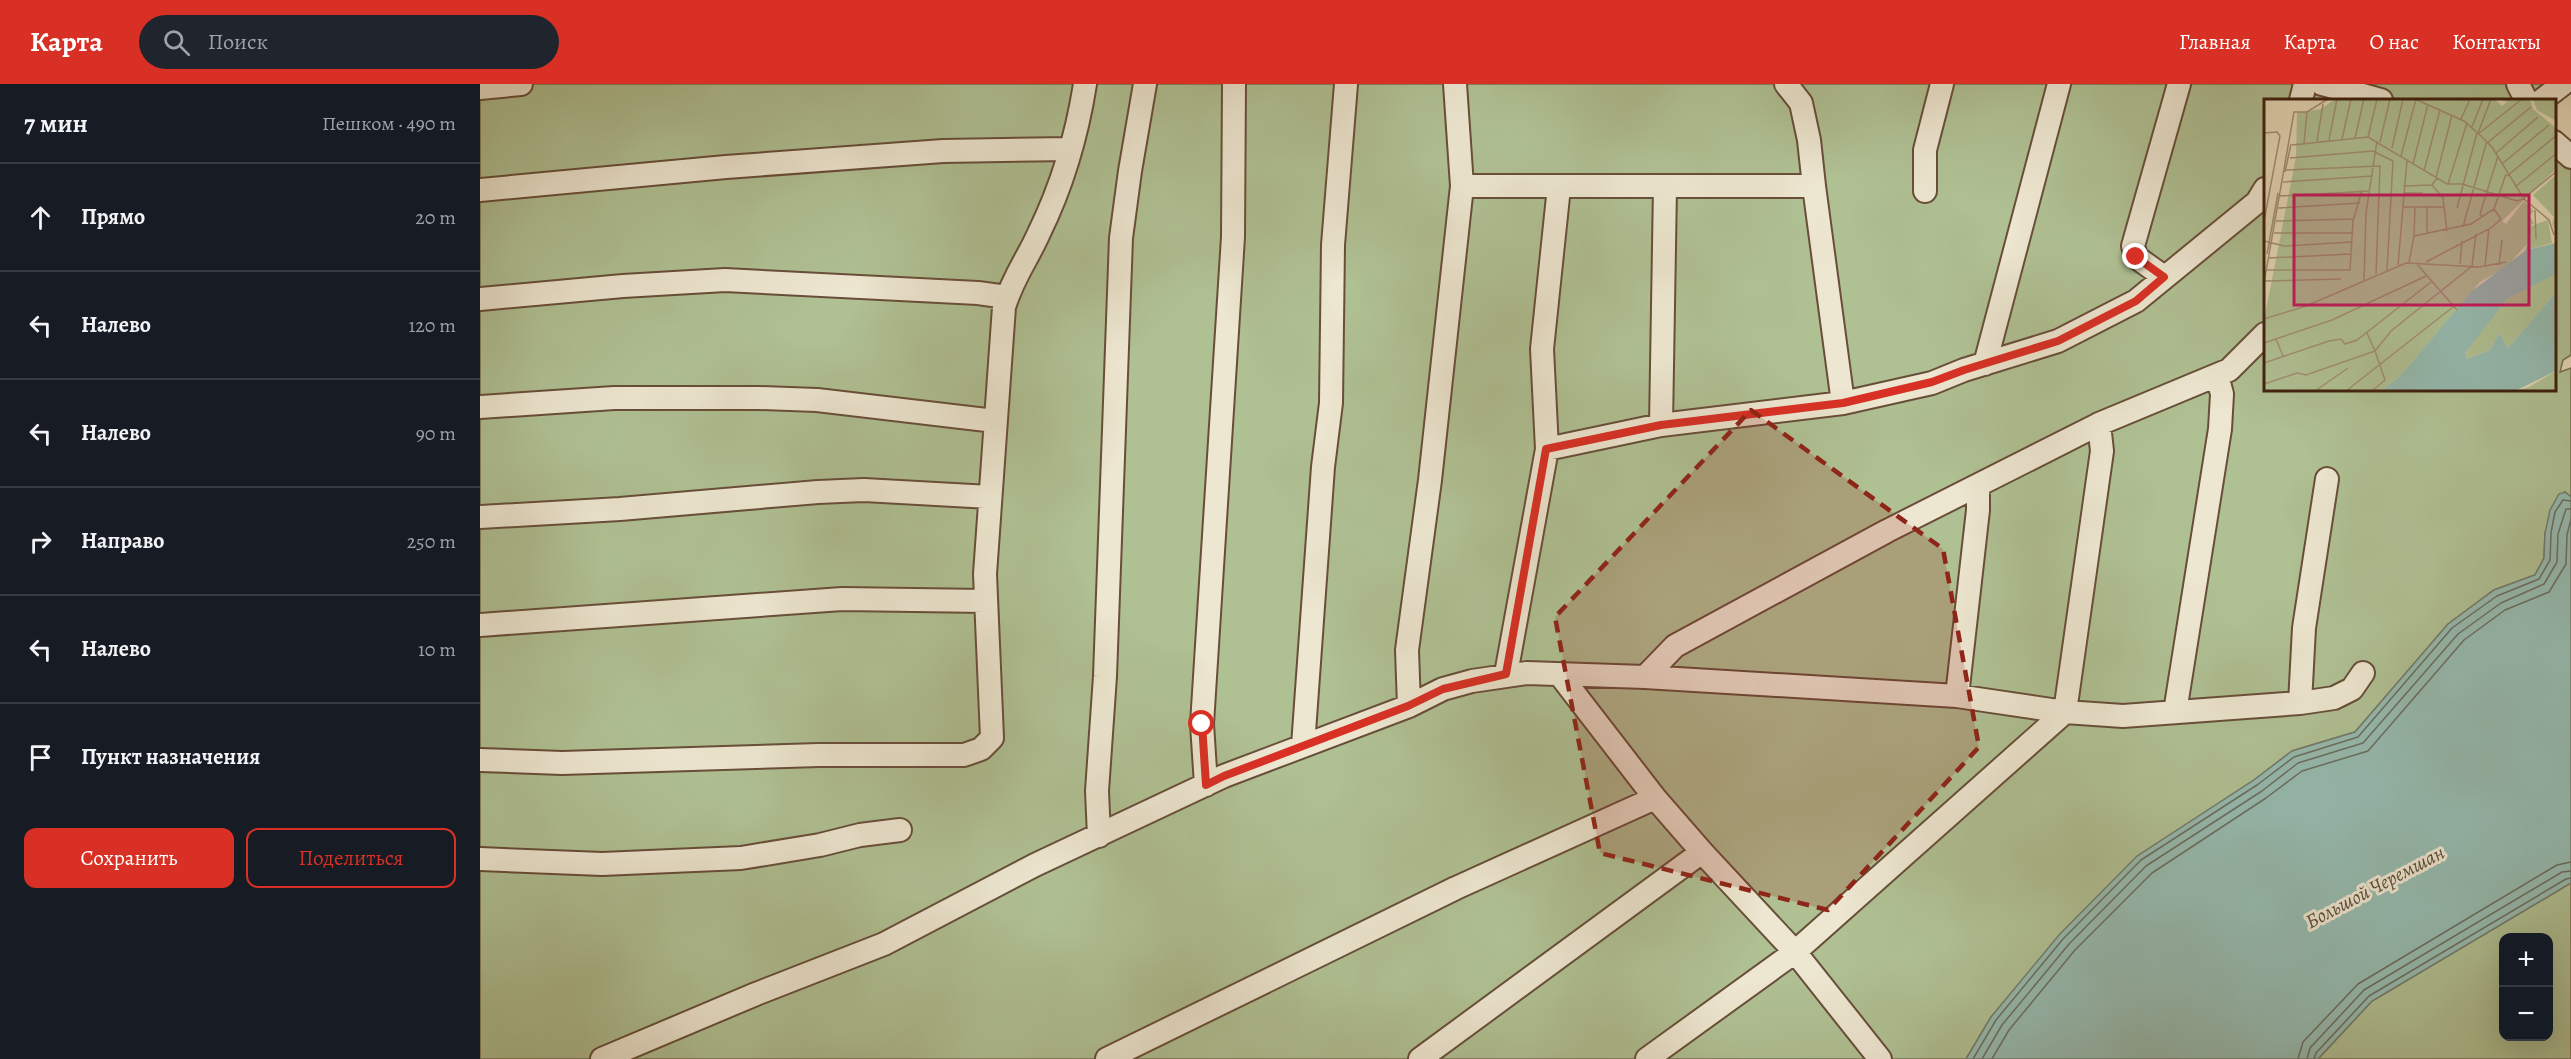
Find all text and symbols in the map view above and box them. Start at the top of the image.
search box [139,15,559,69]
text: Карта [30,23,103,61]
icon: search [160,26,193,59]
text: Поиск [208,27,268,57]
text: Главная [2179,28,2251,56]
text: Карта [2284,28,2336,56]
text: О нас [2369,28,2419,56]
text: Контакты [2452,28,2541,56]
inset map [2264,99,2556,392]
text: 7 мин [24,106,88,141]
text: Пешком · 490 m [322,110,456,137]
icon: ahead [24,201,57,234]
text: Прямо [81,202,145,232]
text: 20 m [415,204,456,231]
route end [2122,243,2148,269]
icon: left [24,309,57,342]
text: Налево [81,310,151,340]
text: 120 m [408,312,456,339]
icon: left [24,417,57,450]
text: Налево [81,418,151,448]
text: 90 m [416,420,456,447]
icon: right [24,525,57,558]
text: Направо [81,526,164,556]
text: 250 m [407,528,456,555]
icon: left [24,633,57,666]
text: Налево [81,634,151,664]
text: 10 m [418,636,456,663]
route start [1188,710,1214,736]
icon: arrive [24,741,57,774]
text: Пункт назначения [81,742,260,772]
button: Сохранить [24,828,234,888]
button: Поделиться [246,828,456,888]
water label: Большой Черемшан [2301,839,2449,935]
map controls [2499,933,2553,1041]
button: + [2499,933,2553,987]
button: − [2499,987,2553,1041]

